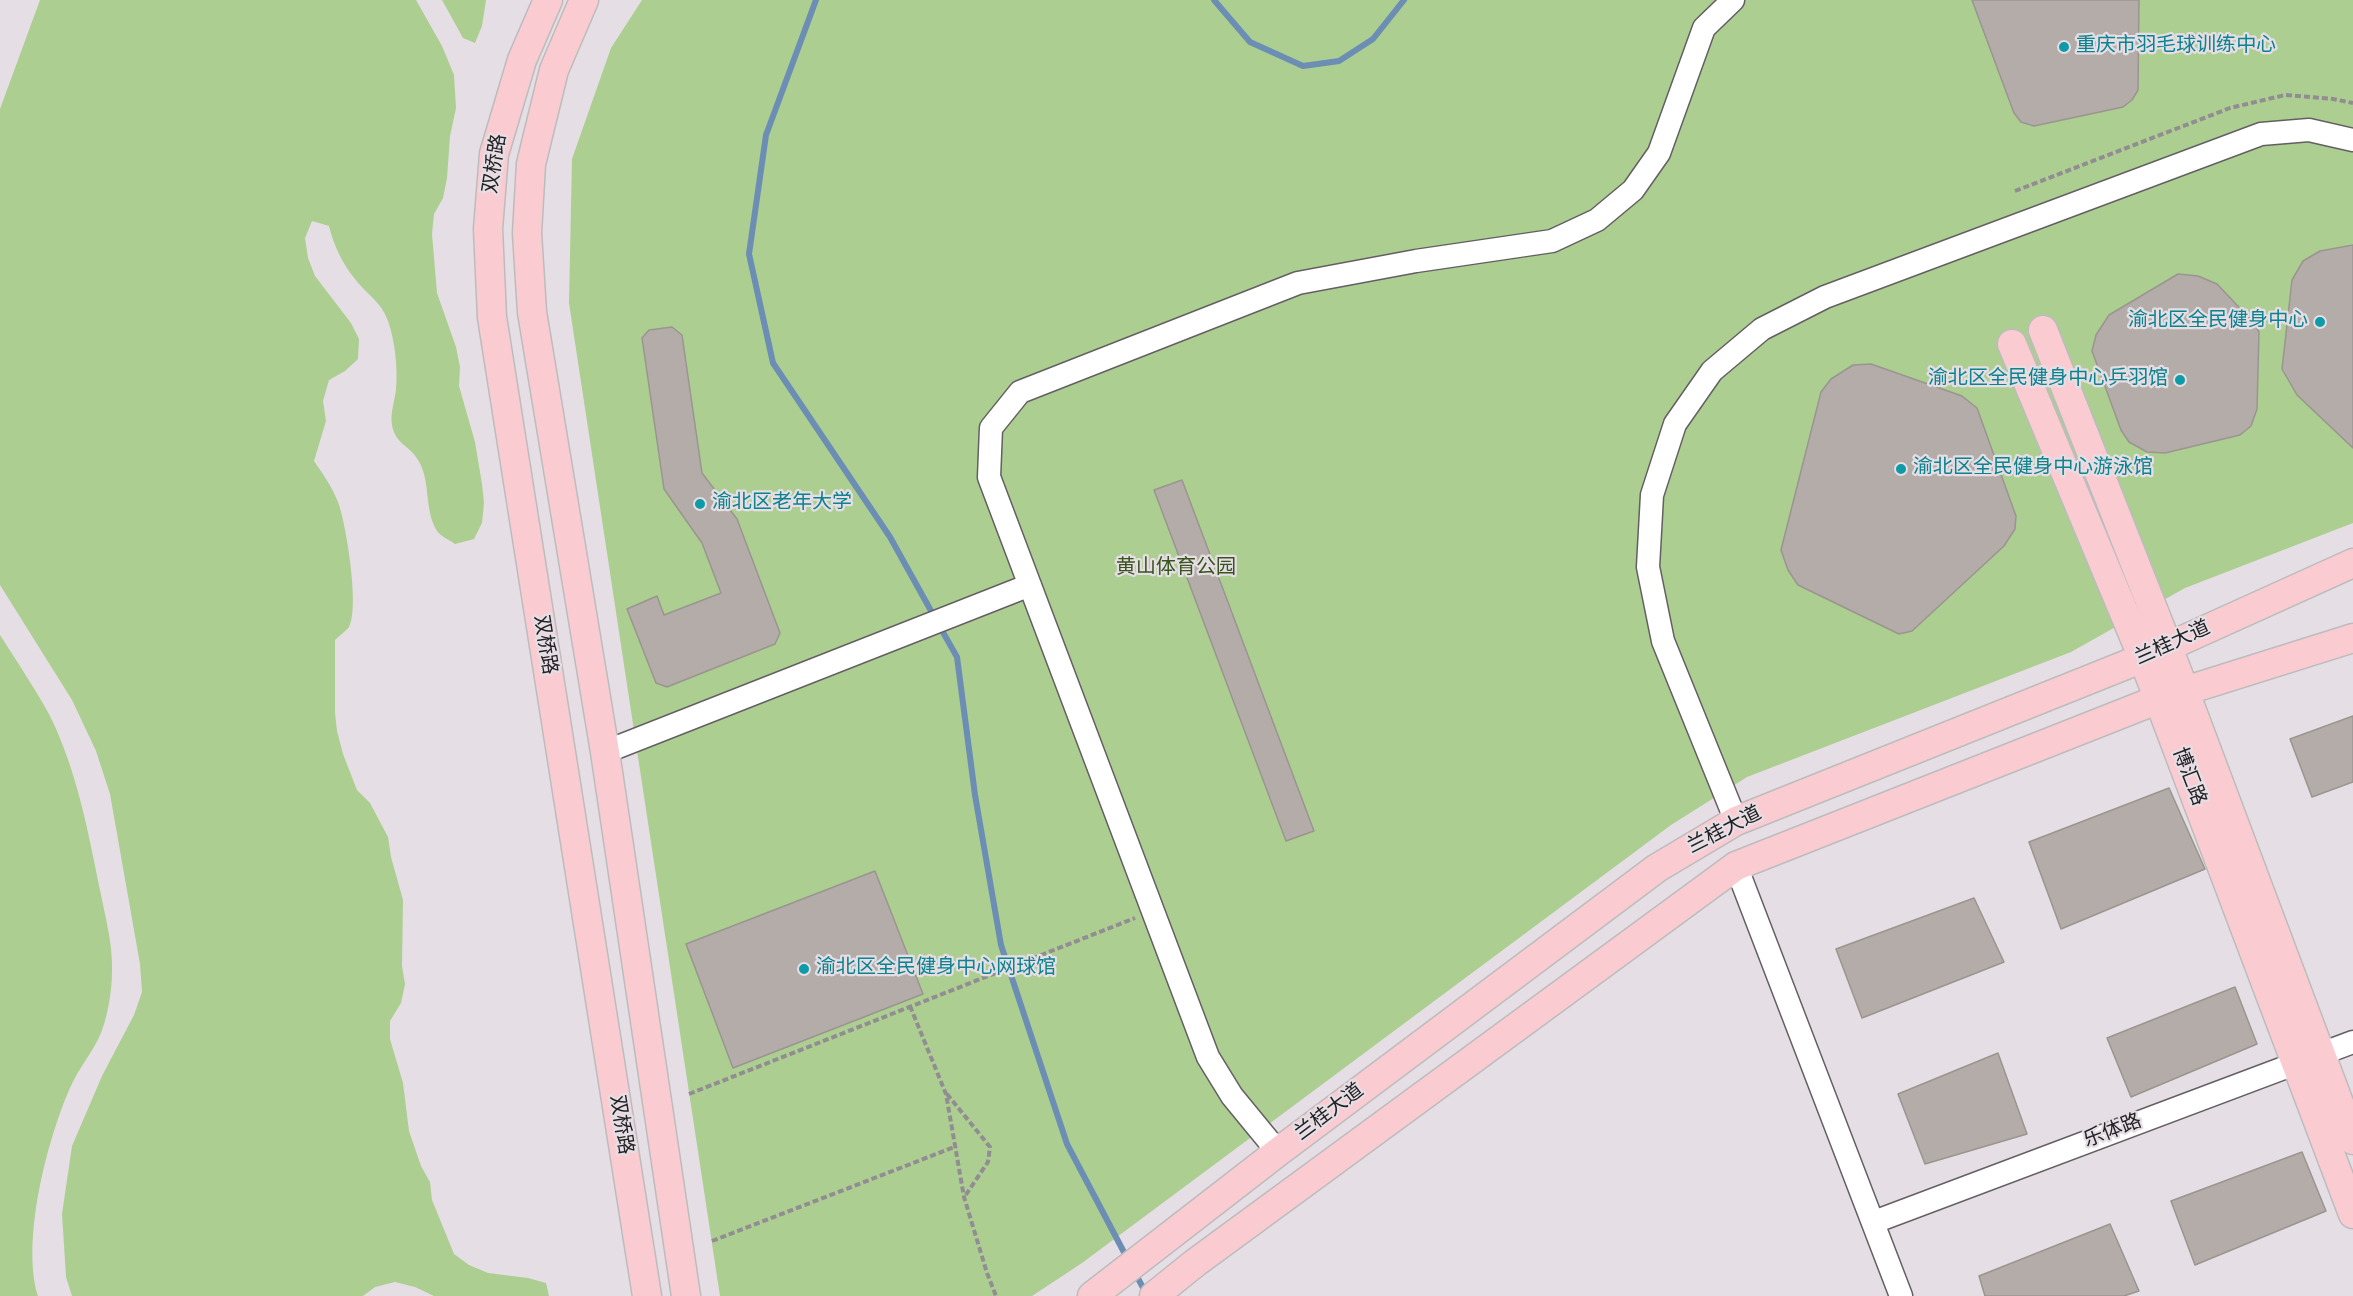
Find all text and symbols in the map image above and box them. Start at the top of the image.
place label: 重庆市羽毛球训练中心 [2076,35,2276,59]
marker: 重庆市羽毛球训练中心 [2057,40,2071,54]
street label: 双桥路 [479,132,513,196]
place label: 渝北区全民健身中心 [2128,310,2308,334]
marker: 渝北区全民健身中心 [2313,315,2327,329]
place label: 渝北区全民健身中心乒羽馆 [1928,368,2168,392]
marker: 渝北区全民健身中心乒羽馆 [2173,373,2187,387]
place label: 渝北区全民健身中心游泳馆 [1913,457,2153,481]
marker: 渝北区全民健身中心游泳馆 [1894,462,1908,476]
place label: 渝北区老年大学 [712,492,852,516]
marker: 渝北区老年大学 [693,497,707,511]
park label: 黄山体育公园 [1116,557,1236,581]
street label: 双桥路 [527,613,561,677]
street label: 兰桂大道 [2132,617,2214,671]
street label: 博汇路 [2166,745,2210,809]
street label: 兰桂大道 [1684,802,1766,860]
place label: 渝北区全民健身中心网球馆 [816,957,1056,981]
marker: 渝北区全民健身中心网球馆 [797,962,811,976]
street label: 兰桂大道 [1291,1079,1369,1147]
street label: 双桥路 [603,1093,637,1157]
street label: 乐体路 [2081,1110,2145,1154]

